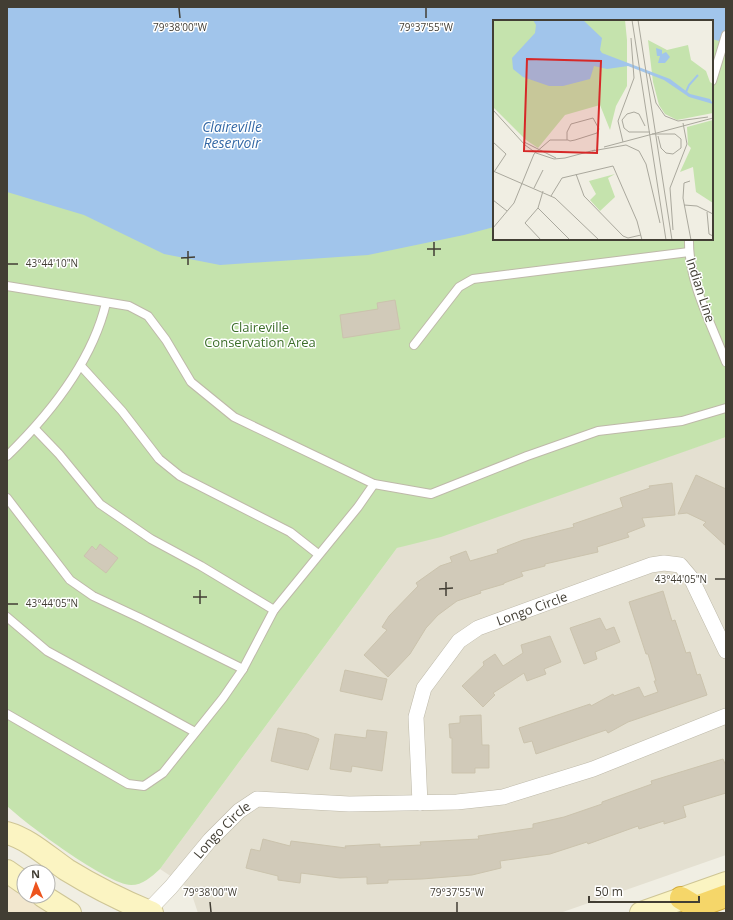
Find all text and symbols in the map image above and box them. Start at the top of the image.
text: 79°38'00"W [153,20,208,34]
text: 79°37'55"W [399,20,454,34]
inset map [493,20,713,240]
water label: Claireville Reservoir [202,117,262,152]
street label: Indian Line [682,255,720,325]
text: 43°44'10"N [26,256,78,270]
park label: Claireville Conservation Area [204,318,316,351]
text: 43°44'05"N [655,572,707,586]
street label: Longo Circle [494,587,570,630]
text: 43°44'05"N [26,596,78,610]
street label: Longo Circle [189,797,254,862]
north arrow [16,864,56,904]
text: N [31,866,40,881]
scale bar [589,878,699,904]
text: 50 m [595,883,623,900]
text: 79°38'00"W [183,885,238,899]
text: 79°37'55"W [430,885,485,899]

